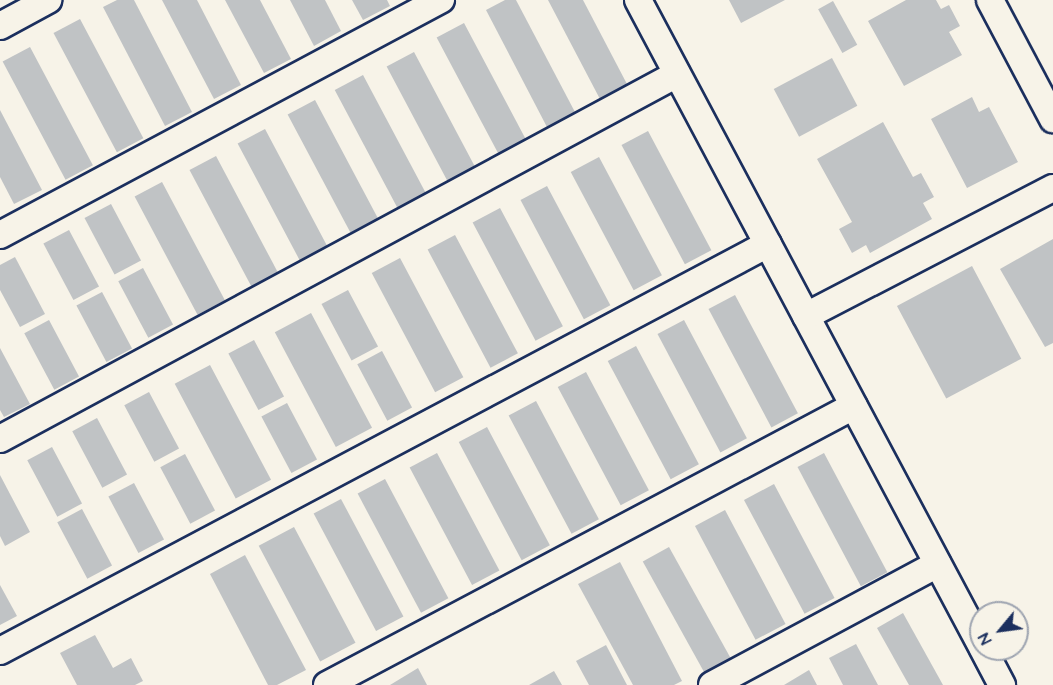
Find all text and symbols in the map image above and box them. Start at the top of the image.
north arrow [969,601,1029,661]
text: N [973,629,997,648]

